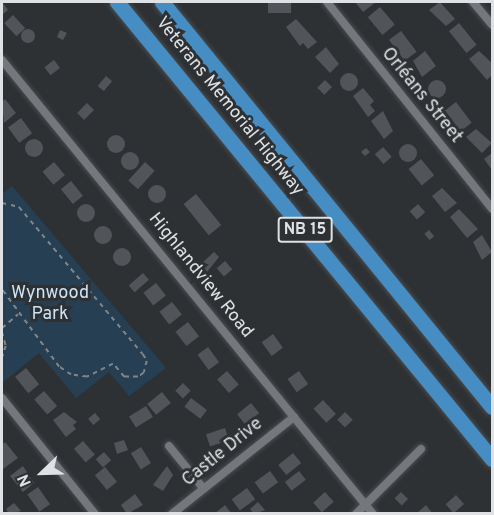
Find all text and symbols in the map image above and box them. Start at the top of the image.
street label: Veterans Memorial Highway [150,13,308,201]
street label: Orléans Street [376,44,466,148]
street label: Highlandview Road [143,209,257,343]
road number: NB 15 [276,217,334,243]
park label: Wynwood Park [11,284,89,326]
street label: Castle Drive [178,414,268,492]
north arrow [12,443,72,503]
text: N [14,471,37,489]

